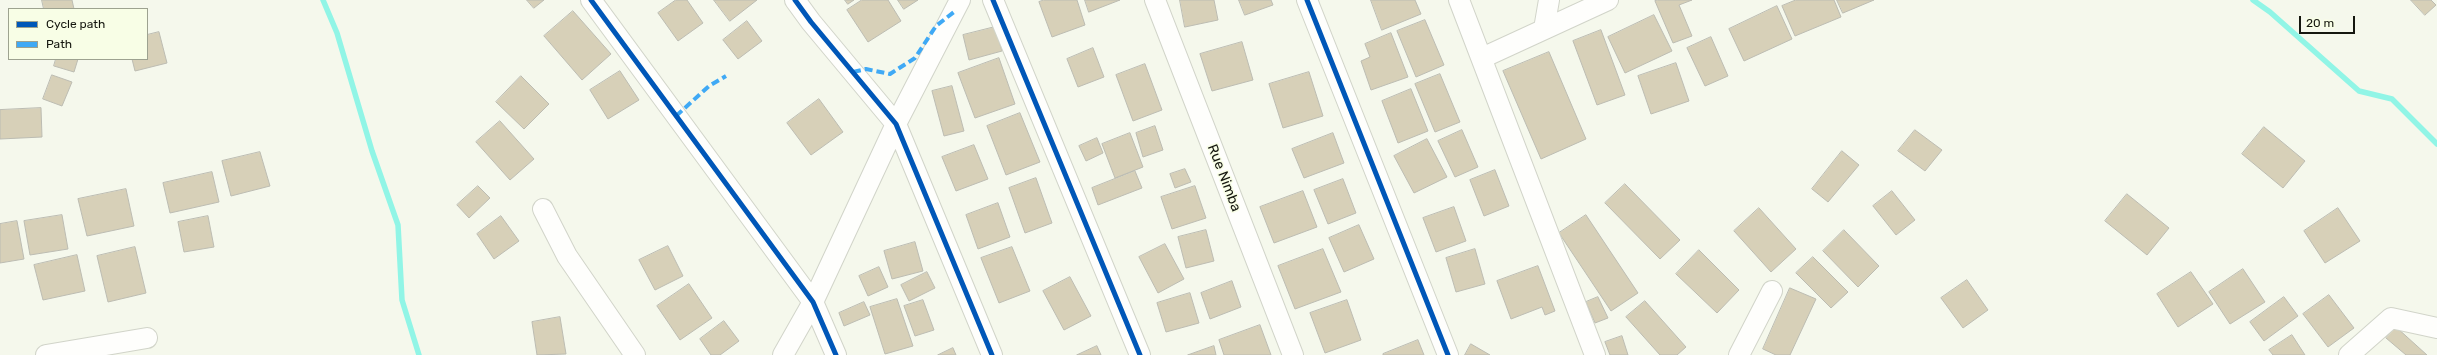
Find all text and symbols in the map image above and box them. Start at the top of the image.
legend [8,8,148,60]
scale bar [2301,8,2357,34]
text: 20 m [2306,16,2334,30]
text: Cycle path [46,17,105,31]
text: Path [46,37,72,51]
street label: Rue Nimba [1204,142,1244,214]

